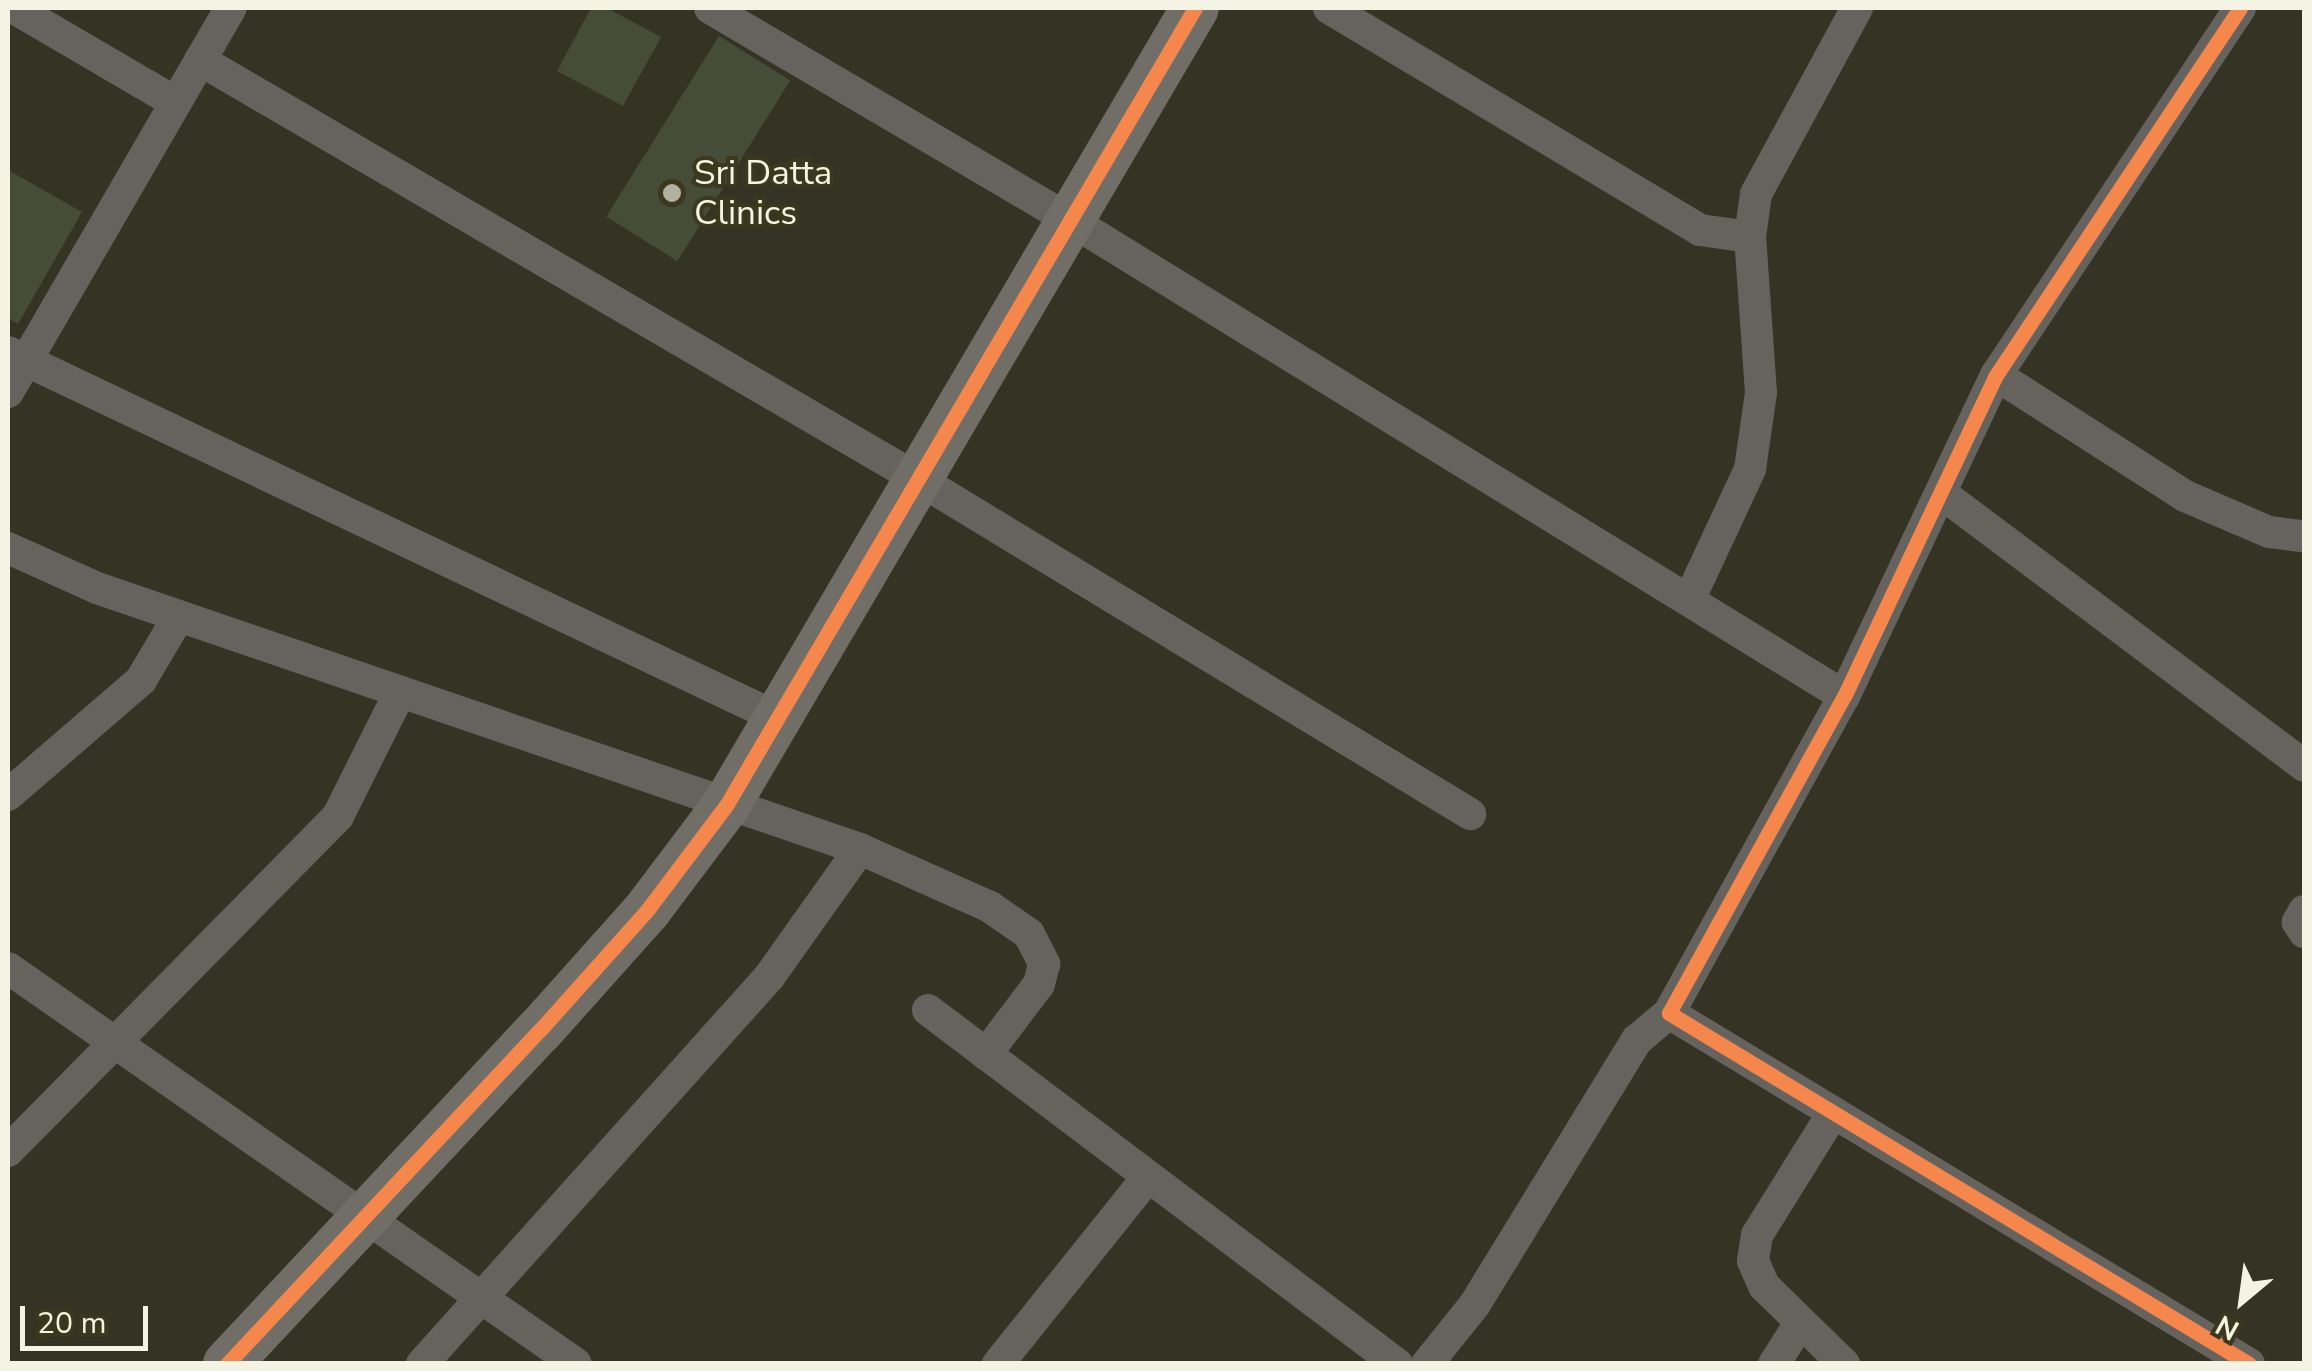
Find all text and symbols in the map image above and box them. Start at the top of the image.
place label: Sri Datta Clinics [694,152,832,234]
marker: Sri Datta Clinics [659,180,685,206]
north arrow [2192,1251,2292,1351]
scale bar [25,1286,152,1348]
text: 20 m [37,1303,106,1344]
text: N [2209,1306,2246,1349]

